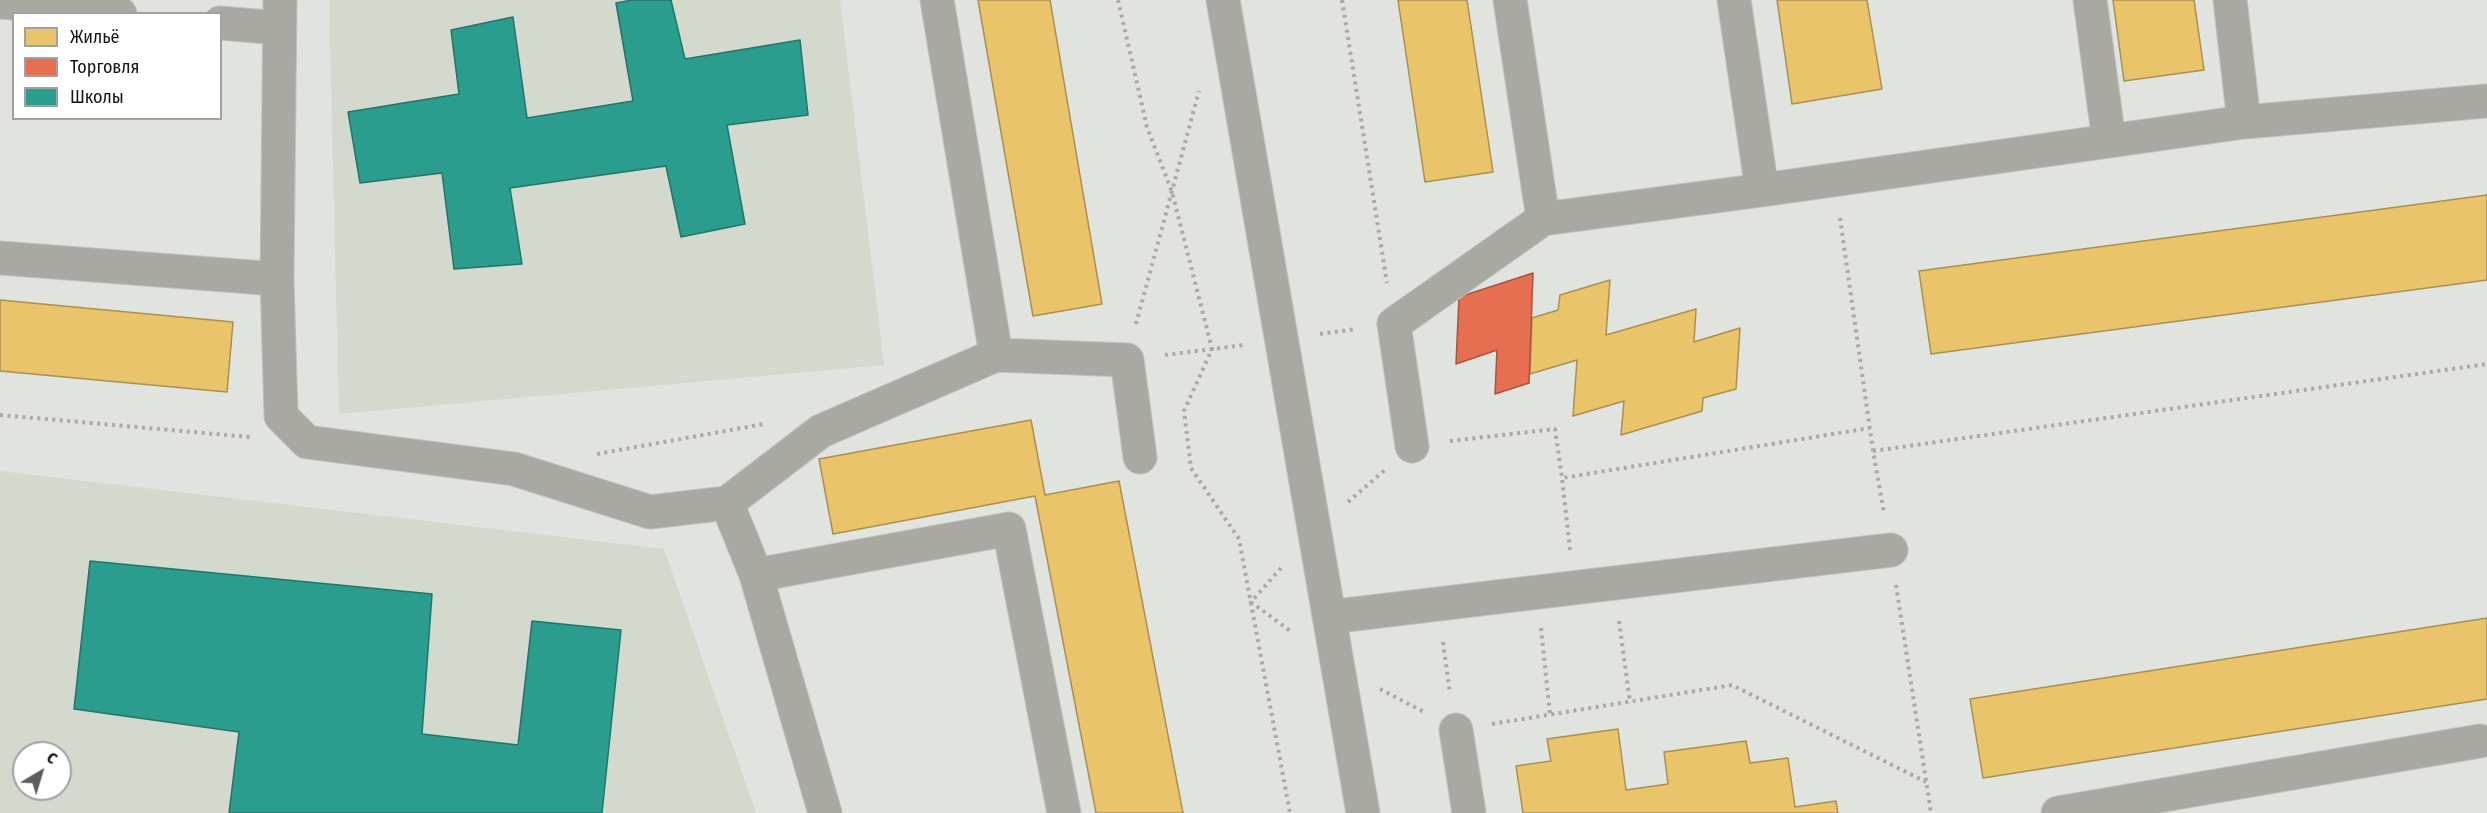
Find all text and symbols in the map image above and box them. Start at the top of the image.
legend [12,12,222,120]
text: Жильё [70,26,120,48]
text: Торговля [70,56,139,78]
text: Школы [70,86,124,108]
north arrow [12,741,72,801]
text: С [43,748,61,768]

